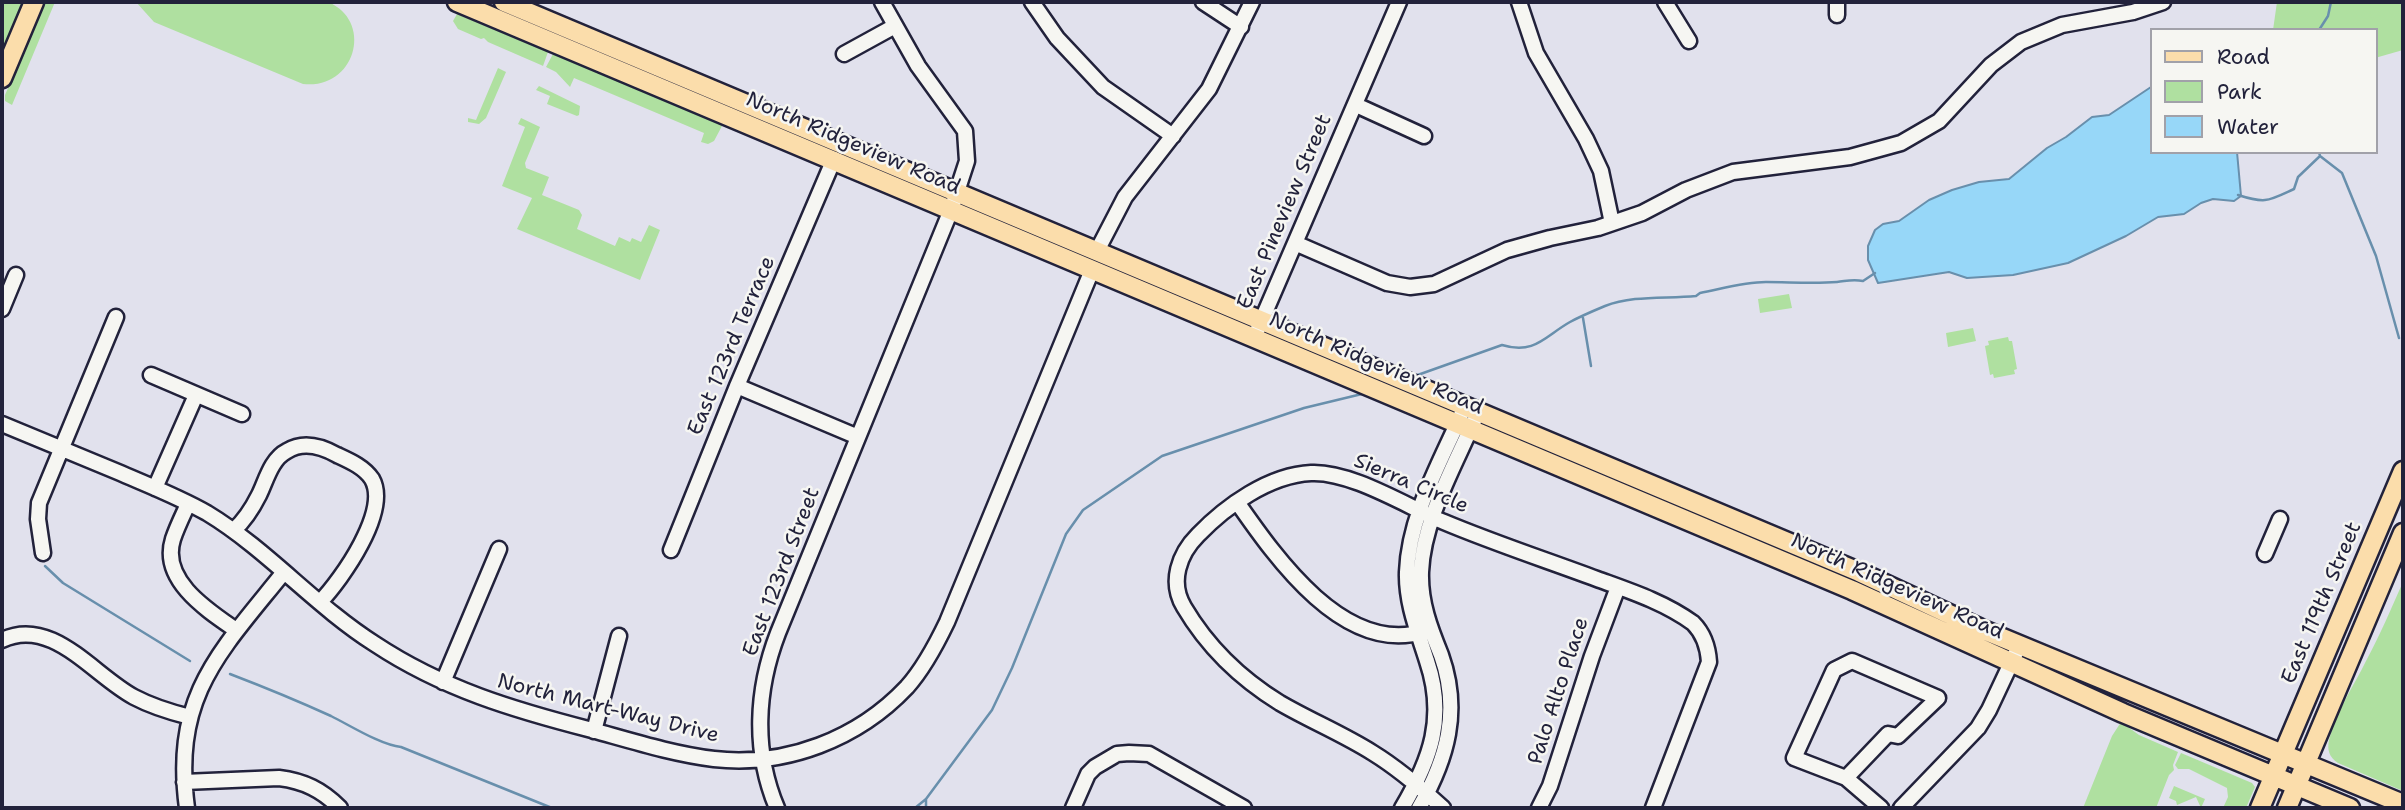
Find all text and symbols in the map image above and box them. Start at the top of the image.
legend [2150,28,2377,154]
text: Road [2217,43,2270,71]
text: Park [2217,78,2262,106]
street label: North Ridgeview Road [742,87,964,201]
street label: East Pineview Street [1232,111,1338,313]
text: Water [2217,113,2279,141]
street label: East 123rd Terrace [683,253,781,439]
street label: North Ridgeview Road [1265,307,1487,421]
street label: Sierra Circle [1350,449,1472,519]
street label: East 123rd Street [738,484,826,660]
street label: East 119th Street [2277,518,2367,688]
street label: North Ridgeview Road [1787,529,2007,645]
street label: Palo Alto Place [1523,614,1595,768]
street label: North Mart-Way Drive [495,669,721,749]

